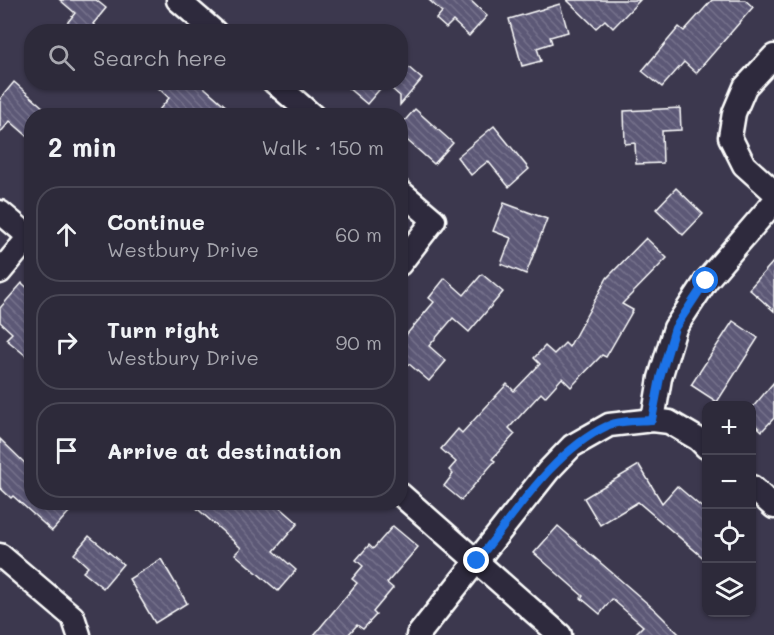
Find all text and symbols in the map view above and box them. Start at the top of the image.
search box [24,24,408,90]
icon: search [45,41,78,74]
text: Search here [93,43,227,72]
text: 2 min [48,130,116,164]
text: Walk · 150 m [262,134,384,160]
text: Continue [107,207,205,236]
icon: ahead [50,218,83,251]
text: 60 m [335,221,382,247]
text: Westbury Drive [107,236,259,262]
route start [692,267,718,293]
text: Turn right [107,315,219,344]
icon: right [50,326,83,359]
text: 90 m [336,329,382,355]
text: Westbury Drive [107,344,259,370]
map controls [702,401,756,617]
button: + [702,401,756,455]
icon: arrive [50,434,83,467]
text: Arrive at destination [107,436,342,465]
button: − [702,455,756,509]
button: locate [702,509,756,563]
route end [463,547,489,573]
button: layers [702,563,756,617]

